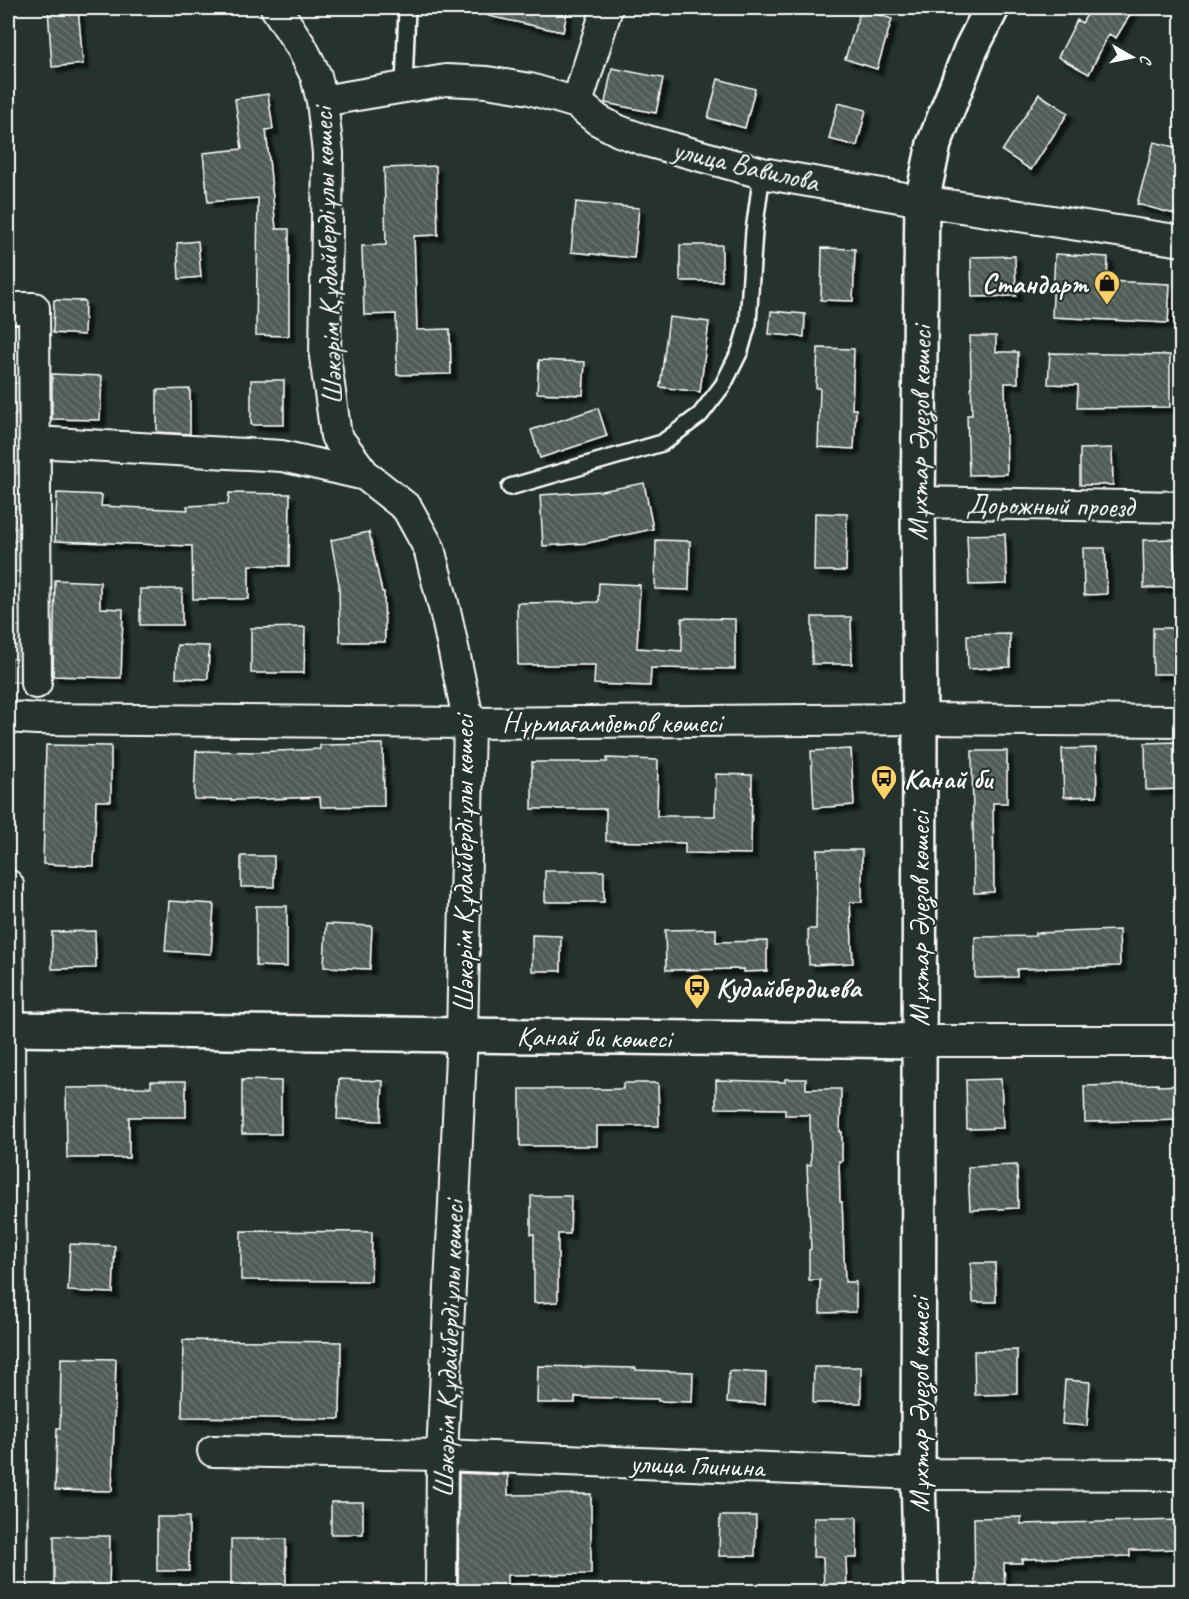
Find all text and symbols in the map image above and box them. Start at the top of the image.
north arrow [1102,27,1162,87]
text: С [1135,54,1156,67]
street label: Шәкәрім Құдайбердіұлы көшесі [304,103,350,405]
street label: улица Вавилова [668,131,824,199]
place label: Стандарт [982,266,1090,301]
shop icon: Стандарт [1092,268,1122,306]
street label: Мұхтар Әуезов көшесі [900,322,939,541]
street label: Дорожный проезд [966,486,1137,524]
street label: Нұрмағамбетов көшесі [502,705,726,740]
street label: Шәкәрім Құдайбердіұлы көшесі [446,711,481,1013]
place label: Канай би [904,761,995,796]
bus stop icon: Канай би [869,763,899,801]
street label: Мұхтар Әуезов көшесі [902,808,938,1026]
place label: Кудайбердиева [716,970,863,1005]
bus stop icon: Кудайбердиева [682,972,712,1010]
street label: Қанай би көшесі [517,1018,675,1056]
street label: Шәкәрім Құдайбердіұлы көшесі [425,1196,471,1498]
street label: Мұхтар Әуезов көшесі [902,1294,938,1512]
street label: улица Глинина [627,1445,767,1485]

